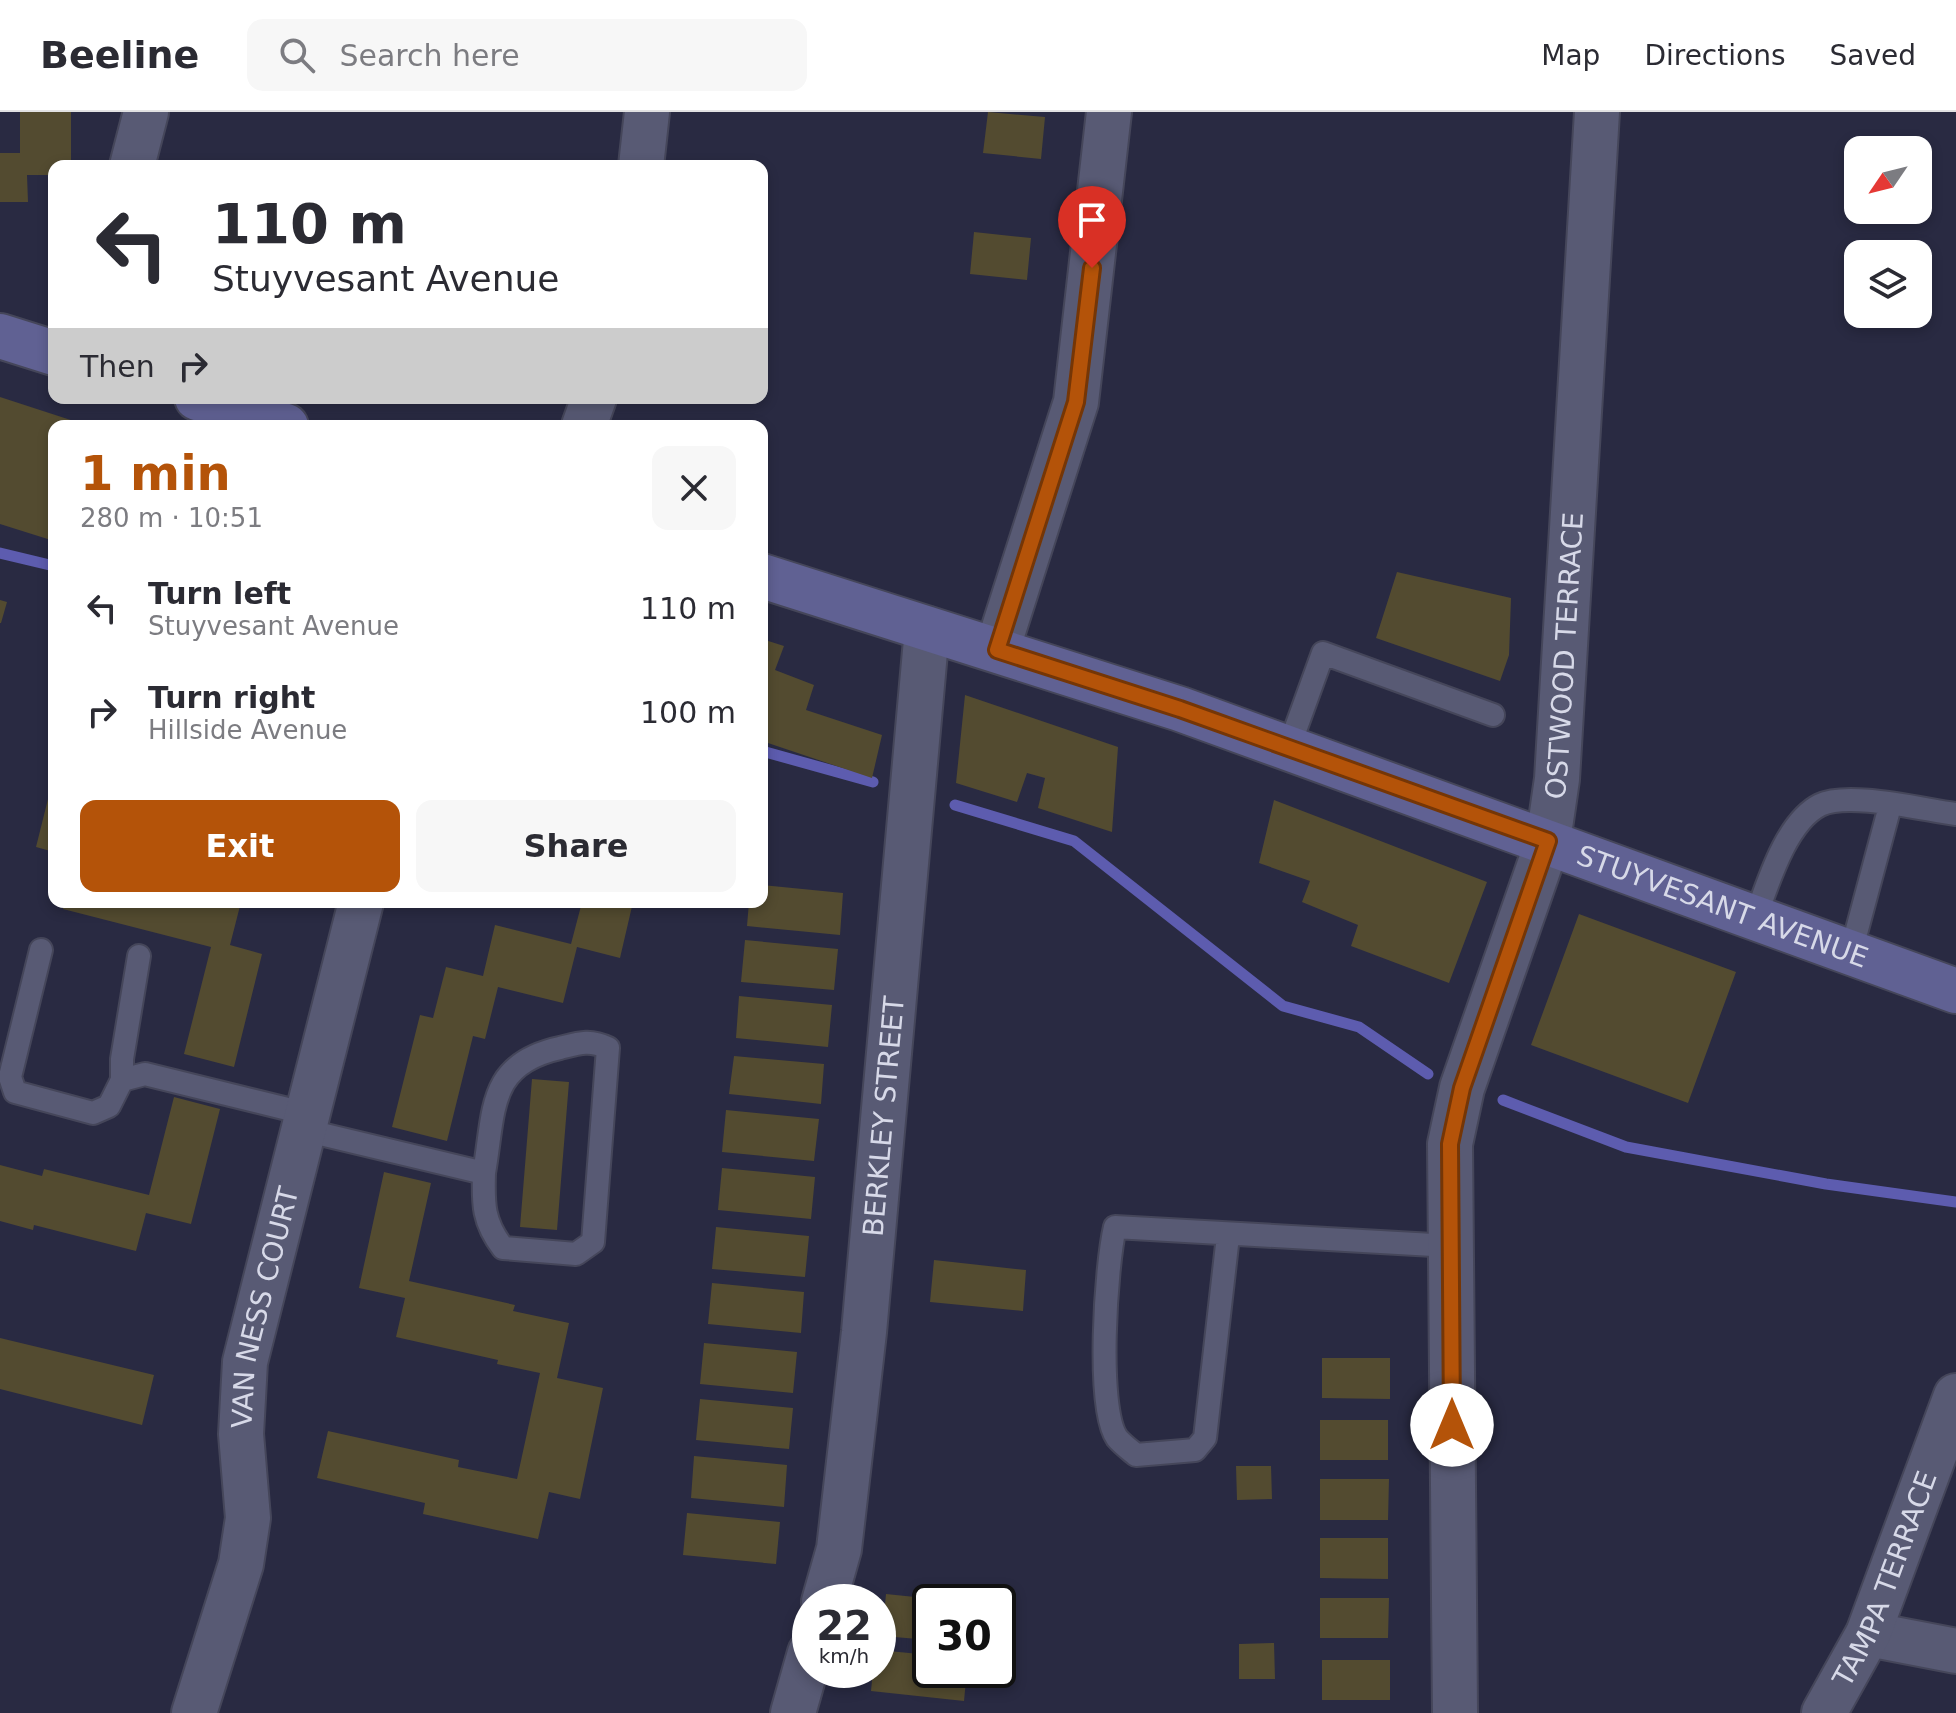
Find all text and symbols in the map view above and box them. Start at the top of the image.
search box [247,19,807,91]
text: Beeline [40,33,199,77]
icon: search [275,33,319,77]
text: Search here [339,38,520,73]
text: Map [1541,39,1600,72]
text: Directions [1644,39,1785,72]
text: Saved [1829,39,1916,72]
north arrow [1844,136,1932,224]
map controls [1844,136,1932,328]
pin [1058,186,1126,268]
text: 110 m [212,191,407,256]
icon: left [80,192,184,296]
icon: arrive [1070,198,1114,242]
button: layers [1844,240,1932,328]
text: Stuyvesant Avenue [212,258,559,299]
icon: right [171,344,215,388]
text: Then [80,349,155,384]
text: 1 min [80,445,231,501]
button: close [652,446,736,530]
text: 280 m · 10:51 [80,503,263,533]
street label: OSTWOOD TERRACE [1538,511,1589,802]
text: Turn left [148,576,291,611]
icon: left [80,586,124,630]
text: 110 m [640,591,736,626]
text: Stuyvesant Avenue [148,611,399,641]
text: Turn right [148,680,315,715]
icon: right [80,690,124,734]
text: 100 m [640,695,736,730]
text: Hillside Avenue [148,715,347,745]
button: Exit [80,800,400,892]
button: Share [416,800,736,892]
street label: STUYVESANT AVENUE [1573,838,1873,974]
street label: BERKLEY STREET [856,994,911,1238]
street label: VAN NESS COURT [225,1183,305,1429]
position arrow [1410,1383,1494,1467]
street label: TAMPA TERRACE [1825,1466,1943,1693]
speed limit sign: 30 [912,1584,1016,1688]
text: 22 [816,1603,872,1649]
text: km/h [819,1644,869,1668]

